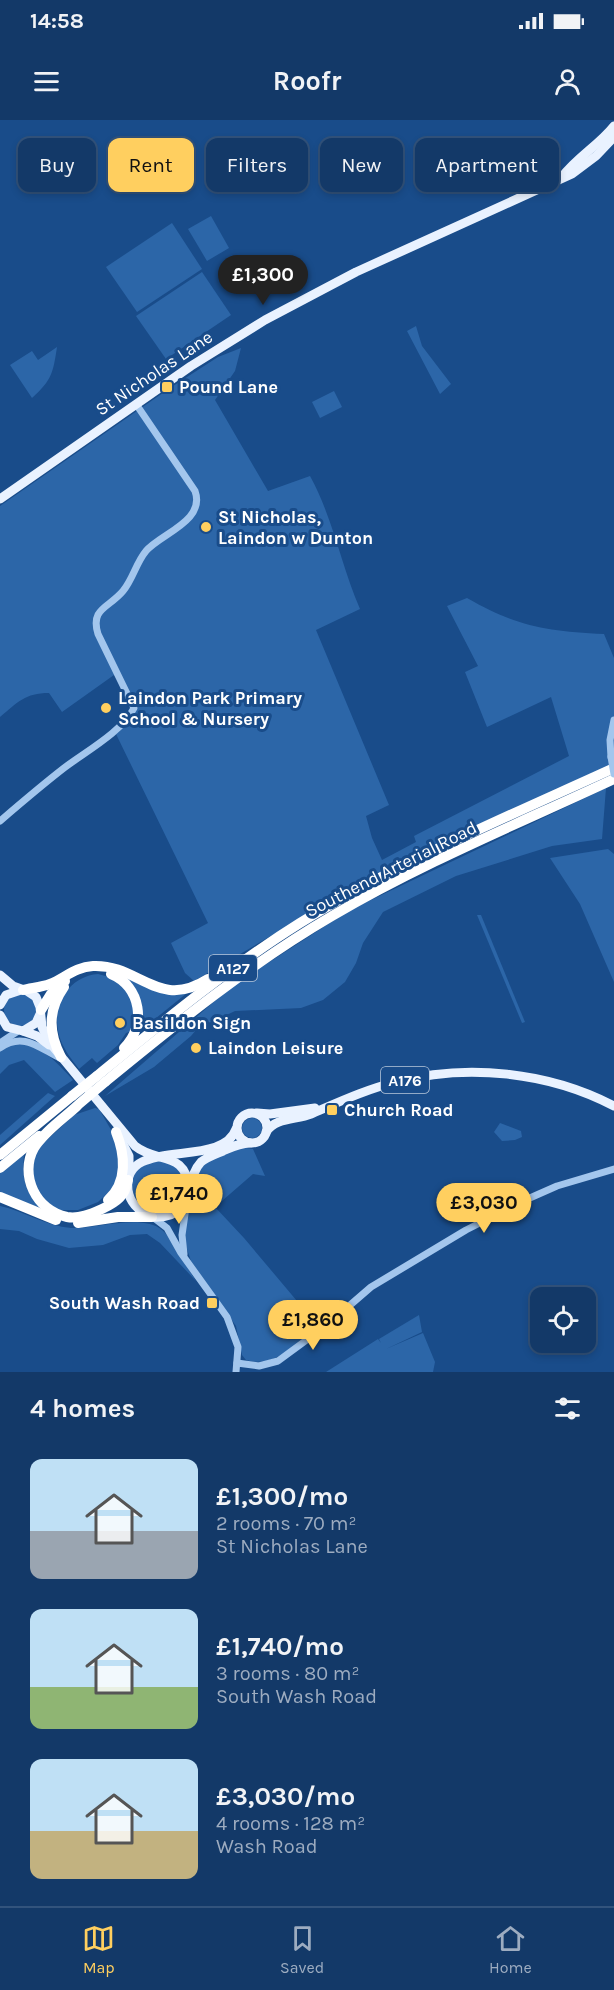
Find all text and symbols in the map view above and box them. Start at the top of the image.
text: 14:58 [30,8,84,34]
icon: menu [30,65,63,98]
text: Roofr [273,65,341,97]
icon: person [551,65,584,98]
chip: Buy [18,138,96,192]
chip: Rent [108,138,194,192]
chip: Filters [206,138,308,192]
chip: New [320,138,403,192]
chip: Apartment [415,138,559,192]
pin: £1,300 [214,255,312,306]
text: £1,300 [232,263,294,286]
street label: St Nicholas Lane [91,326,217,420]
place label: Pound Lane [179,376,278,398]
marker: Pound Lane [160,380,174,394]
place label: St Nicholas, Laindon w Dunton [218,506,373,549]
marker: St Nicholas, Laindon w Dunton [199,520,213,534]
place label: Laindon Park Primary School & Nursery [118,687,302,730]
marker: Laindon Park Primary School & Nursery [99,701,113,715]
street label: Southend Arterial Road [301,816,481,922]
road number: A127 [209,955,257,981]
place label: Basildon Sign [132,1012,251,1034]
marker: Basildon Sign [113,1016,127,1030]
place label: Laindon Leisure [208,1037,343,1059]
marker: Laindon Leisure [189,1041,203,1055]
road number: A176 [381,1067,429,1093]
place label: Church Road [344,1099,454,1121]
marker: Church Road [325,1103,339,1117]
pin: £1,740 [130,1174,228,1225]
text: £1,740 [150,1182,208,1205]
pin: £3,030 [435,1183,533,1234]
text: £3,030 [450,1191,518,1214]
map controls [530,1287,596,1353]
button: locate [530,1287,596,1353]
place label: South Wash Road [49,1292,200,1314]
marker: South Wash Road [205,1296,219,1310]
pin: £1,860 [264,1300,362,1351]
text: £1,860 [282,1308,344,1331]
icon: filters [551,1392,584,1425]
text: 4 homes [30,1393,135,1424]
text: £1,300/mo [216,1481,348,1512]
icon: home [78,1483,150,1555]
text: 2 rooms · 70 m² [216,1512,356,1535]
text: St Nicholas Lane [216,1535,368,1558]
text: £1,740/mo [216,1631,344,1662]
icon: home [78,1633,150,1705]
text: 3 rooms · 80 m² [216,1662,360,1685]
text: South Wash Road [216,1685,377,1708]
text: £3,030/mo [216,1781,355,1812]
icon: home [78,1783,150,1855]
text: 4 rooms · 128 m² [216,1812,365,1835]
text: Wash Road [216,1835,318,1858]
tab: Map [82,1922,115,1977]
tab: Saved [280,1922,324,1977]
tab: Home [489,1922,532,1977]

